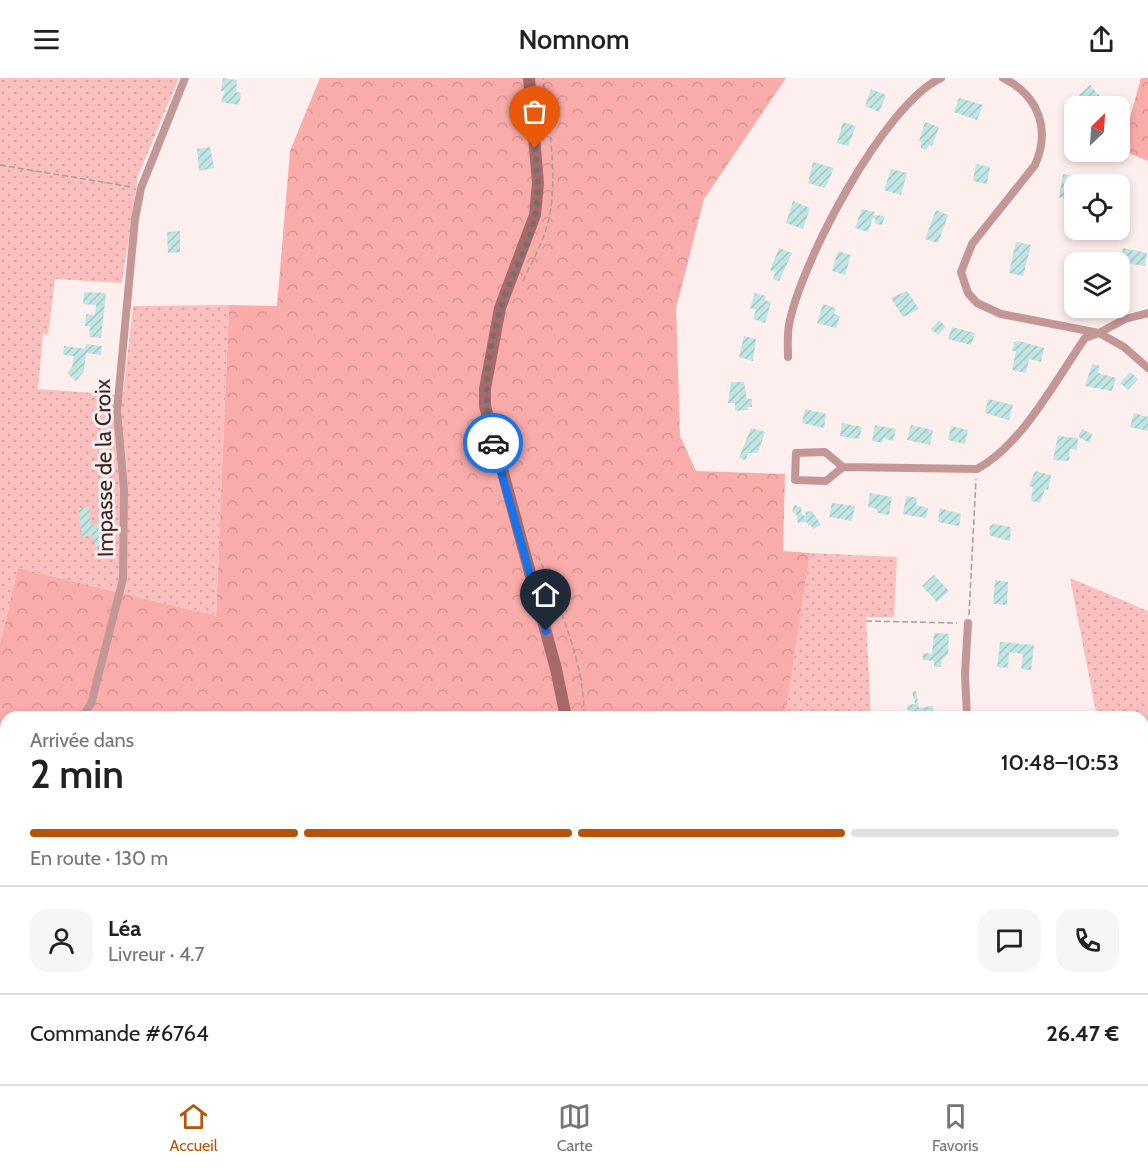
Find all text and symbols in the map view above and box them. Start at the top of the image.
icon: menu [30,23,63,56]
text: Nomnom [518,23,630,56]
icon: share [1085,23,1118,56]
pin [509,86,560,148]
icon: bag [518,95,551,128]
north arrow [1064,96,1130,162]
map controls [1064,96,1130,318]
button: locate [1064,174,1130,240]
button: layers [1064,252,1130,318]
street label: Impasse de la Croix [89,378,119,557]
courier [463,413,523,473]
icon: car [477,427,510,460]
pin [520,569,571,631]
icon: home [529,578,562,611]
text: Arrivée dans [30,728,134,752]
text: 10:48–10:53 [1001,749,1119,776]
text: 2 min [30,750,124,798]
text: En route · 130 m [30,846,168,870]
button: person [30,909,93,972]
button: chat [978,909,1041,972]
button: phone [1056,909,1119,972]
text: Léa [108,915,141,942]
text: Livreur · 4.7 [108,942,204,966]
text: Commande #6764 [30,1020,209,1047]
text: 26.47 € [1046,1020,1119,1047]
tab: Accueil [170,1100,217,1155]
tab: Carte [557,1100,593,1155]
tab: Favoris [932,1100,978,1155]

